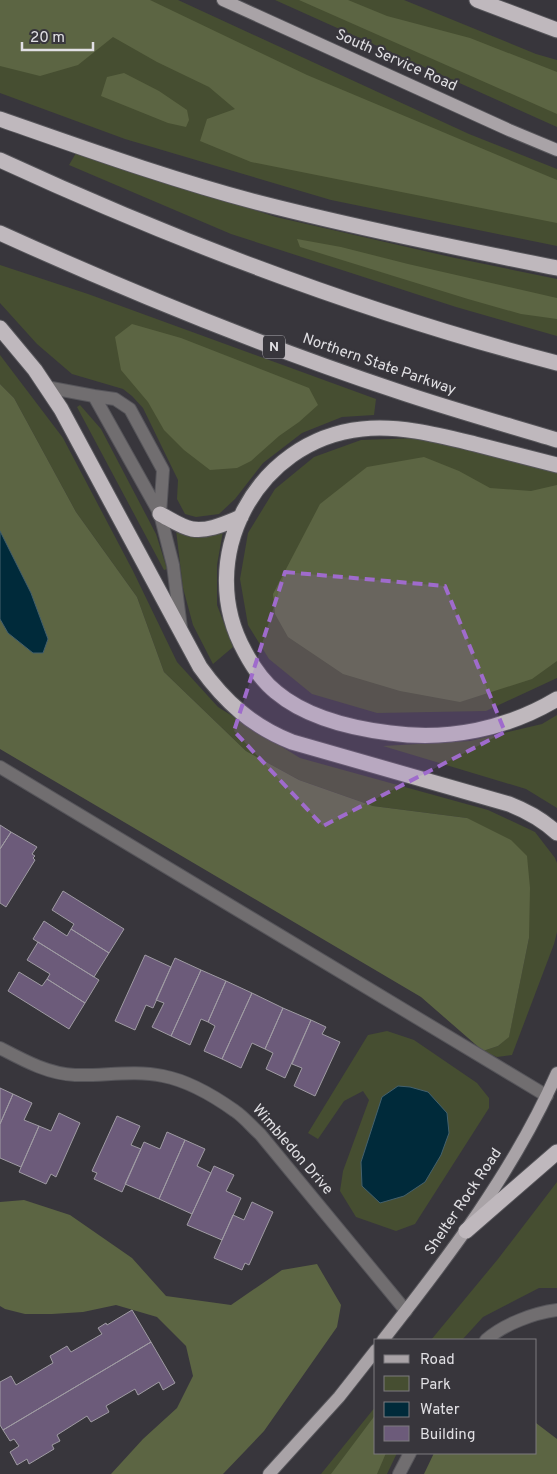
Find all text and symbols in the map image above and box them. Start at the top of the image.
scale bar [22,20,94,52]
street label: South Service Road [332,26,460,96]
text: 20 m [30,29,65,48]
street label: Northern State Parkway [300,330,458,400]
road number: N [263,336,285,358]
street label: Wimbledon Drive [247,1101,337,1199]
street label: Shelter Rock Road [421,1145,507,1259]
legend [374,1339,537,1454]
text: Road [420,1351,455,1370]
text: Park [420,1376,451,1395]
text: Water [420,1401,460,1420]
text: Building [420,1426,475,1445]

